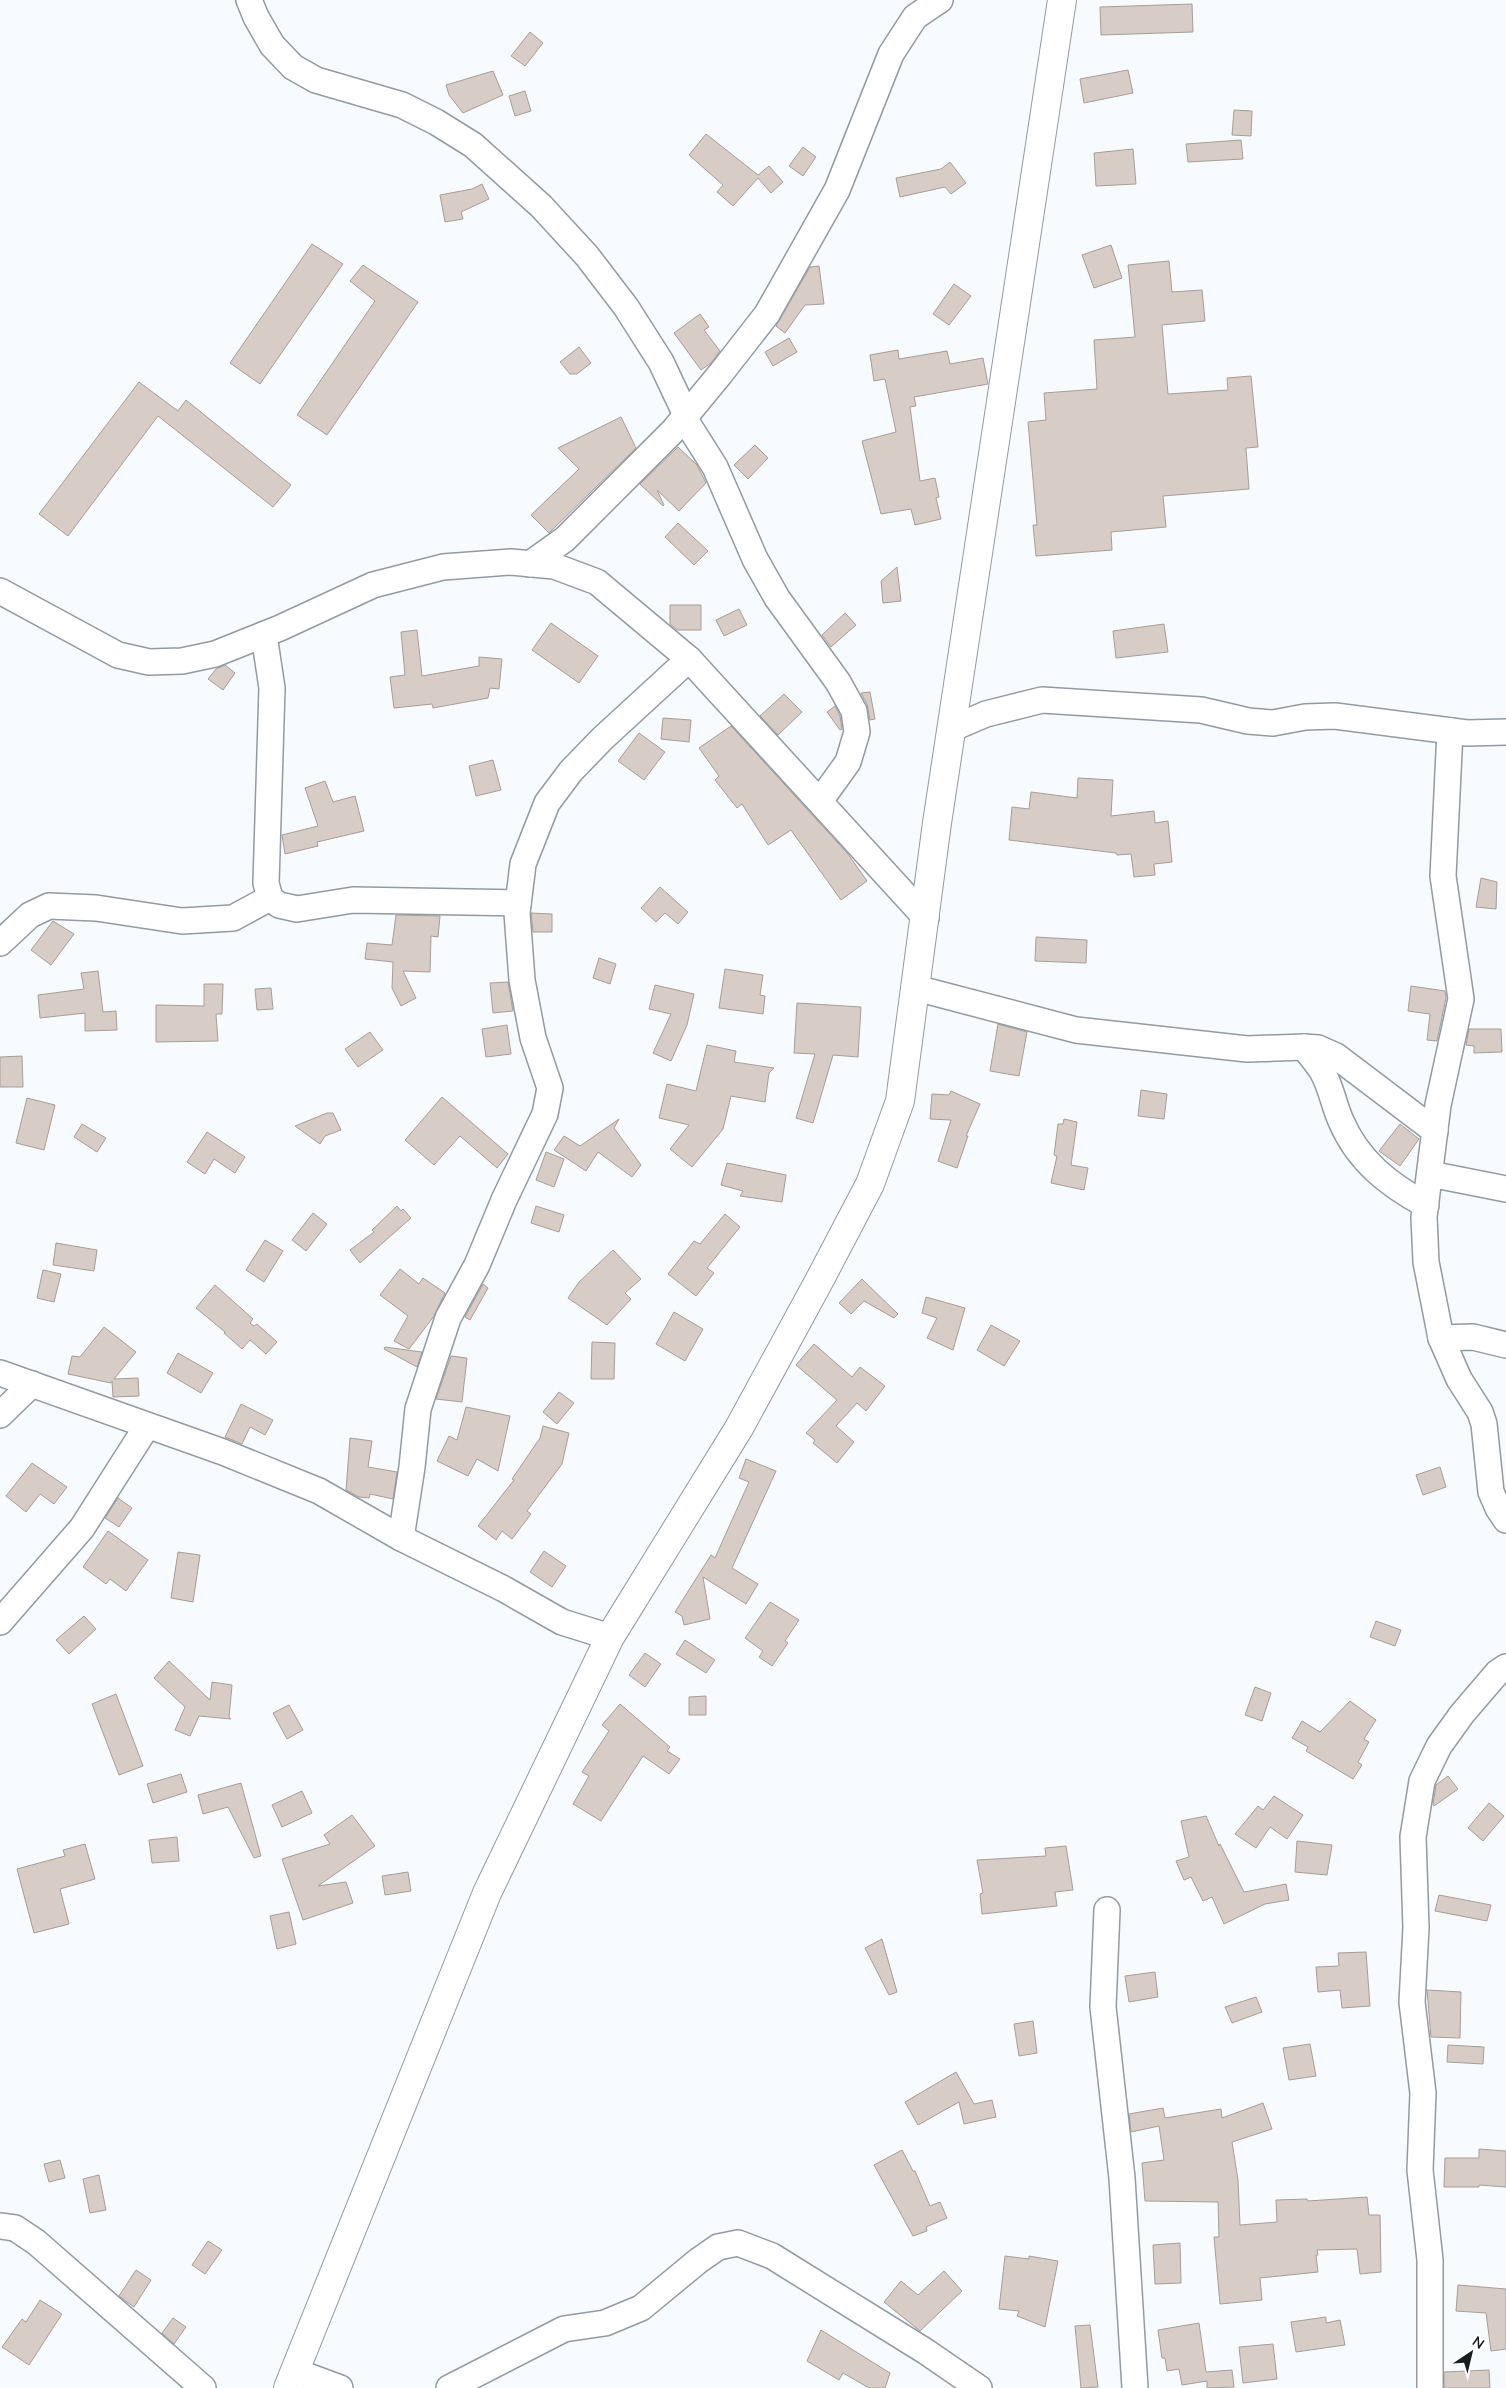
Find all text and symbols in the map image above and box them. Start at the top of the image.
north arrow [1446,2328,1496,2378]
text: N [1469,2332,1488,2353]

